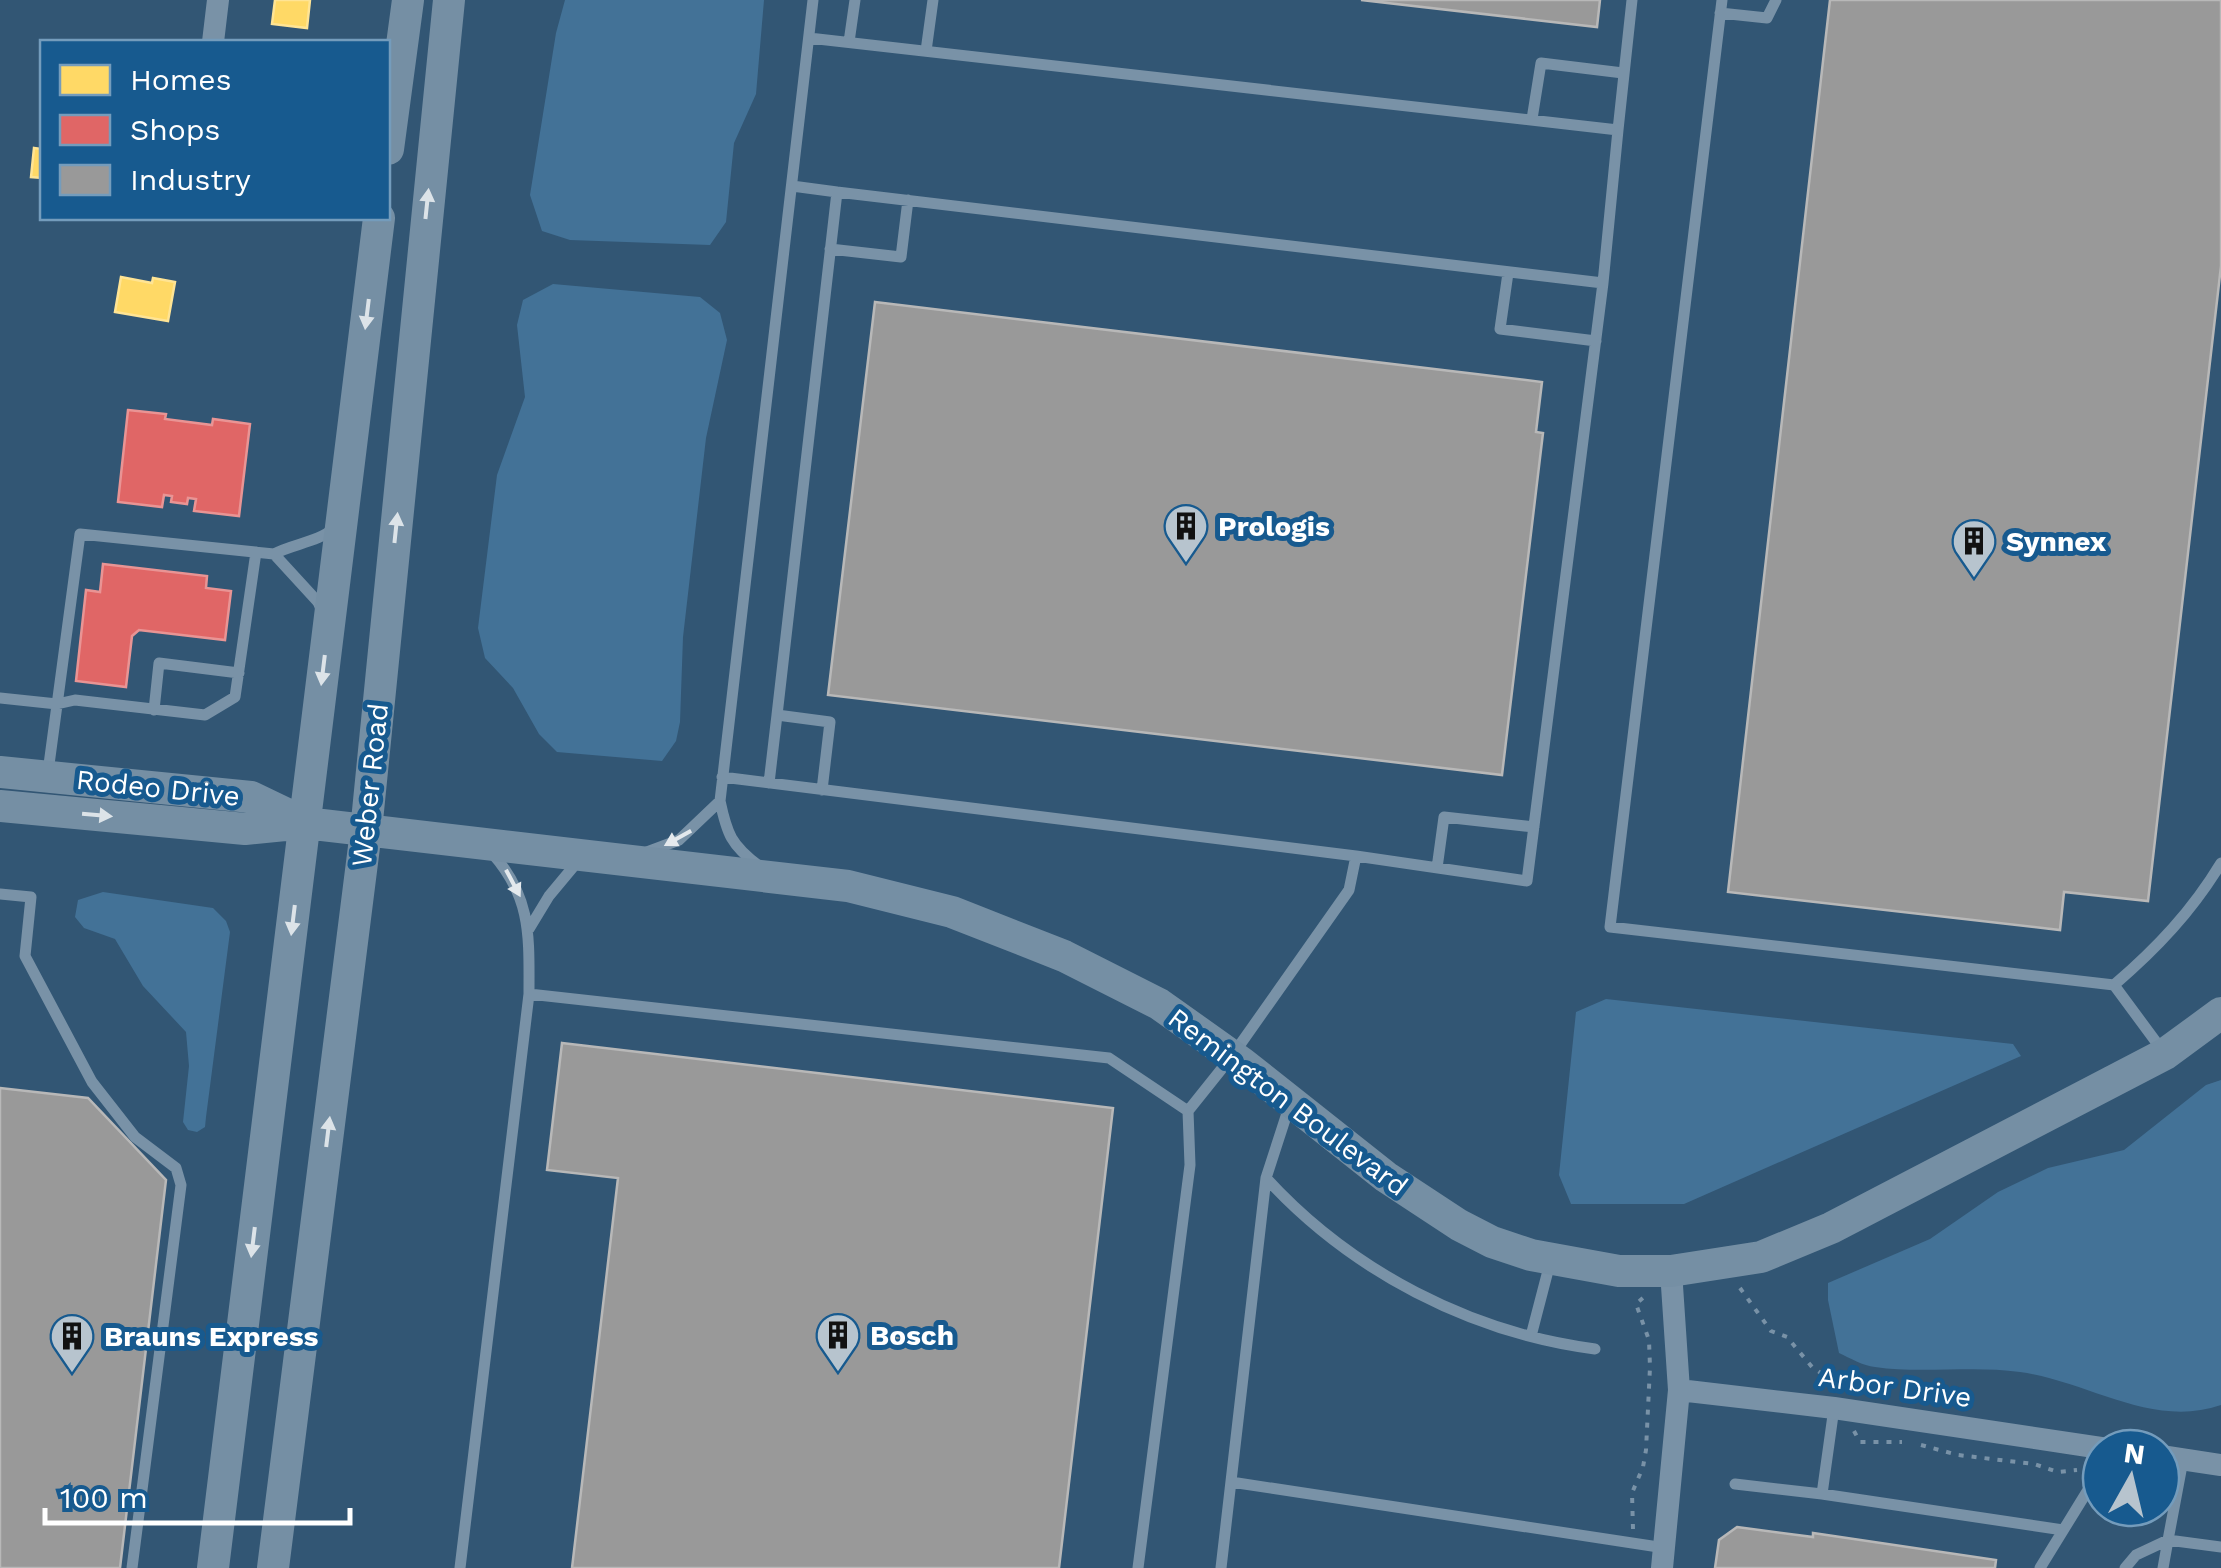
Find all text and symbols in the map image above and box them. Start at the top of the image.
legend [40,40,390,220]
text: Homes [130,62,232,97]
text: Shops [130,112,220,147]
text: Industry [130,162,251,197]
one-way arrow [419,188,435,220]
one-way arrow [358,299,374,331]
building icon: Prologis [1163,503,1209,564]
place label: Prologis [1218,510,1330,543]
one-way arrow [388,511,404,543]
building icon: Synnex [1951,518,1997,579]
place label: Synnex [2006,525,2107,558]
one-way arrow [315,655,331,687]
street label: Weber Road [345,701,395,869]
street label: Rodeo Drive [74,763,242,813]
one-way arrow [82,808,113,824]
one-way arrow [663,829,692,846]
one-way arrow [504,869,521,897]
one-way arrow [285,904,301,936]
street label: Remington Boulevard [1162,1001,1414,1203]
one-way arrow [320,1115,336,1147]
one-way arrow [245,1227,261,1259]
building icon: Bosch [815,1312,861,1373]
building icon: Brauns Express [49,1313,95,1374]
place label: Bosch [870,1319,954,1352]
place label: Brauns Express [104,1320,319,1353]
street label: Arbor Drive [1816,1360,1974,1414]
north arrow [2081,1428,2181,1528]
text: N [2122,1436,2147,1472]
scale bar [45,1463,350,1525]
text: 100 m [60,1480,148,1515]

